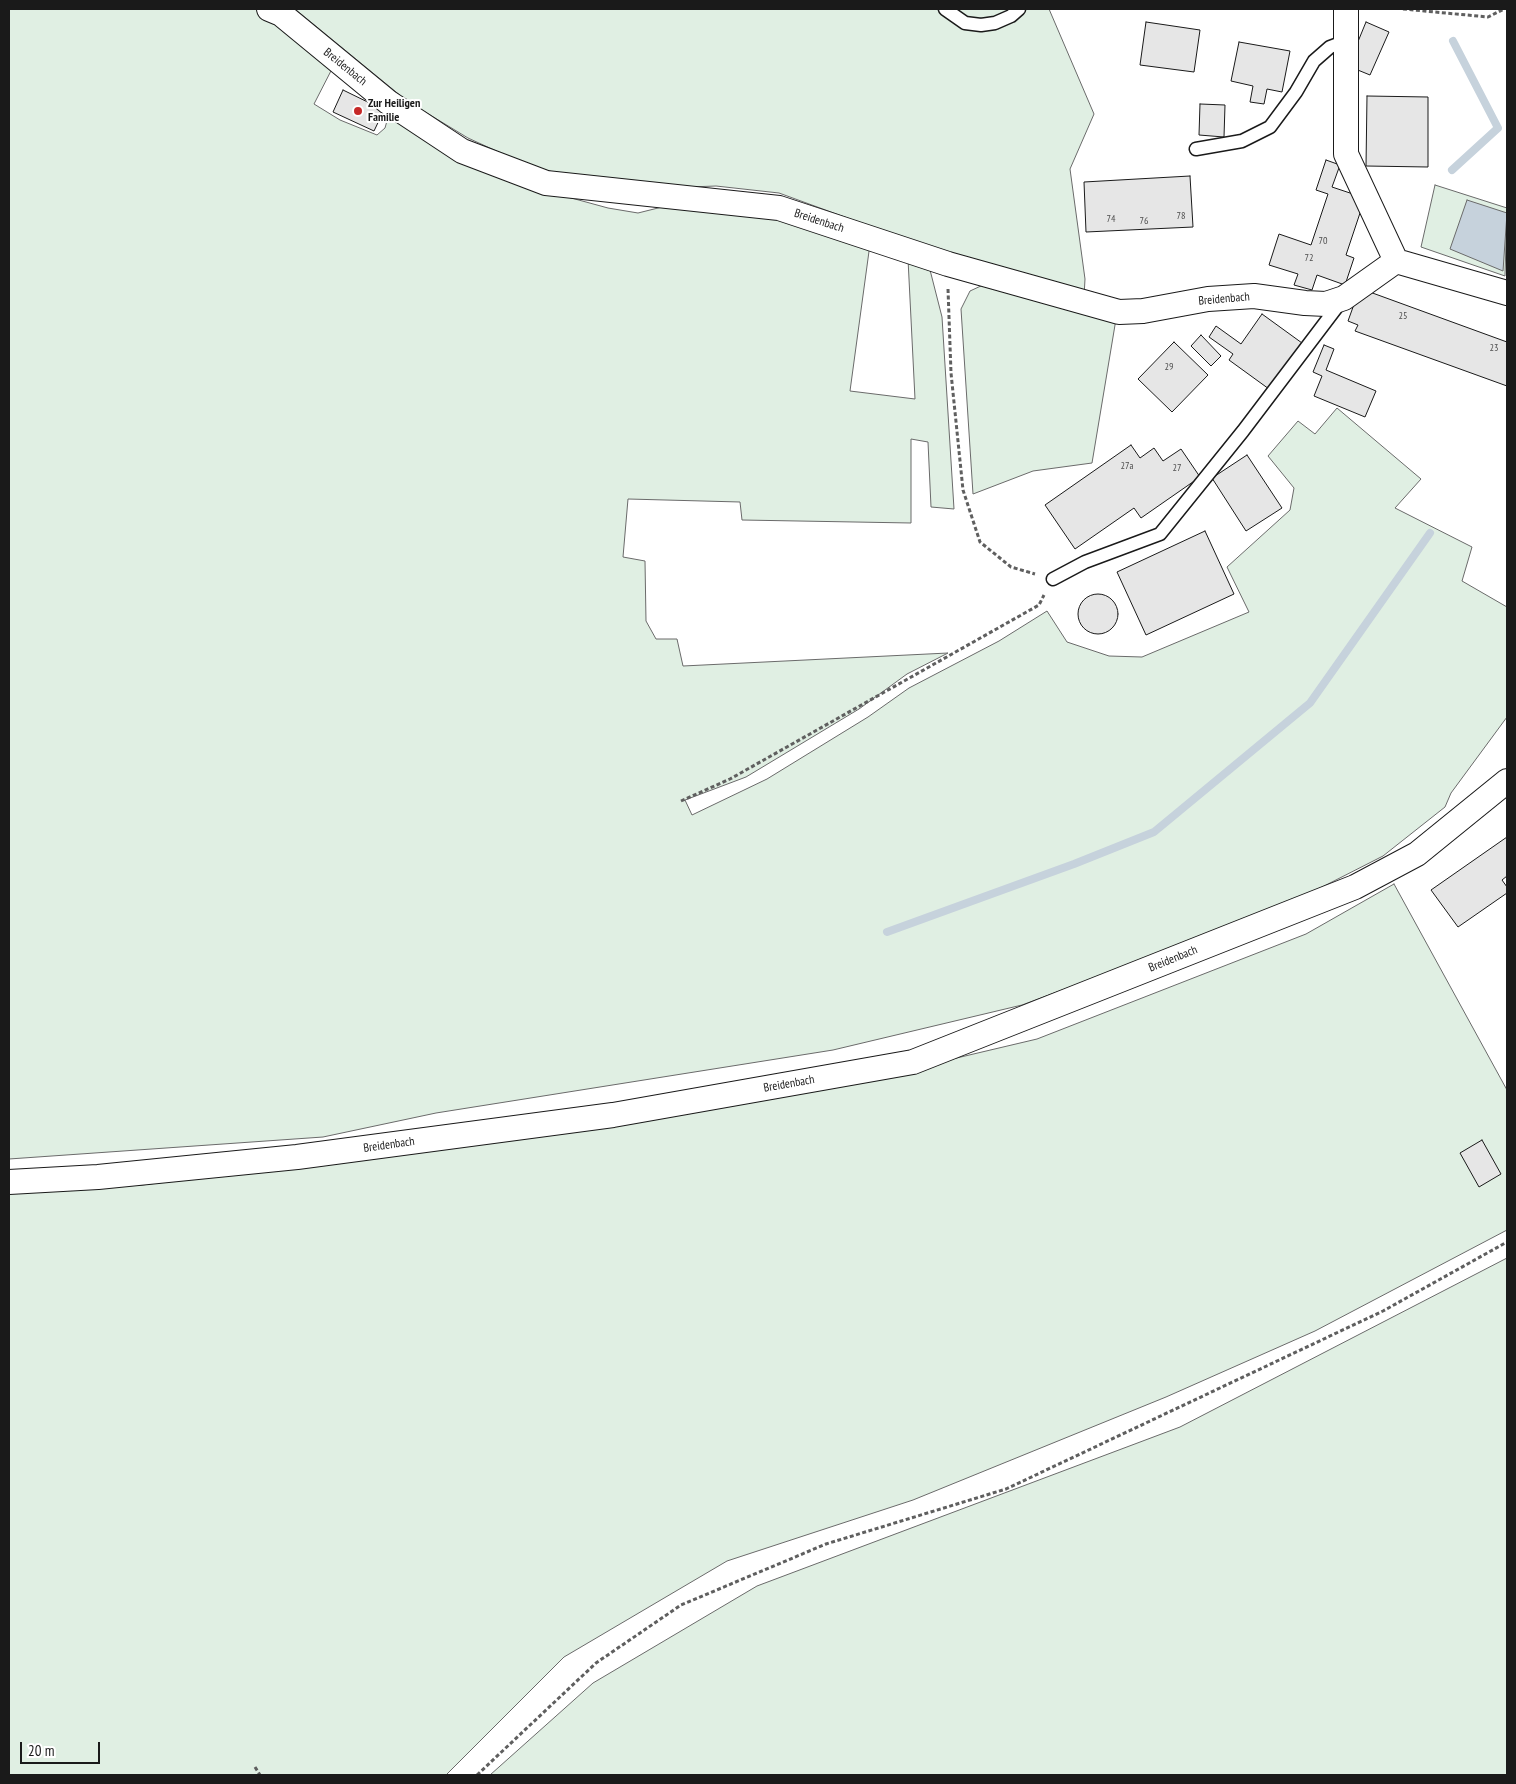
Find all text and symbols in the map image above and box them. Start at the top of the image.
street label: Breidenbach [320,45,370,89]
place label: Zur Heiligen Familie [368,97,420,125]
marker: Zur Heiligen Familie [352,105,364,117]
street label: Breidenbach [792,206,846,236]
house number: 78 [1177,210,1185,222]
house number: 74 [1107,213,1115,225]
house number: 76 [1140,215,1148,227]
house number: 70 [1319,235,1327,247]
house number: 72 [1305,252,1313,264]
street label: Breidenbach [1198,290,1250,308]
house number: 25 [1399,310,1407,322]
house number: 23 [1490,342,1498,354]
house number: 29 [1165,361,1173,373]
house number: 27a [1121,460,1133,472]
house number: 27 [1173,462,1181,474]
street label: Breidenbach [1146,943,1200,975]
street label: Breidenbach [762,1072,816,1096]
street label: Breidenbach [363,1134,415,1156]
scale bar [22,1732,102,1764]
text: 20 m [28,1741,54,1760]

